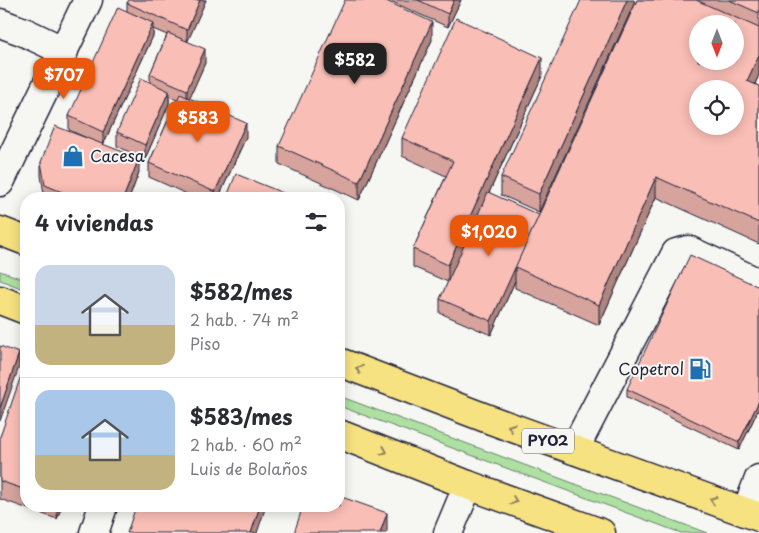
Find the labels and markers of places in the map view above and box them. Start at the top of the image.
pin: $582 [325,42,385,85]
pin: $707 [34,58,94,100]
pin: $583 [168,100,228,143]
shop icon: Cacesa [60,143,86,169]
place label: Cacesa [90,143,145,167]
pin: $1,020 [448,214,530,257]
place label: Copetrol [618,356,684,380]
fuel station icon: Copetrol [687,356,713,382]

